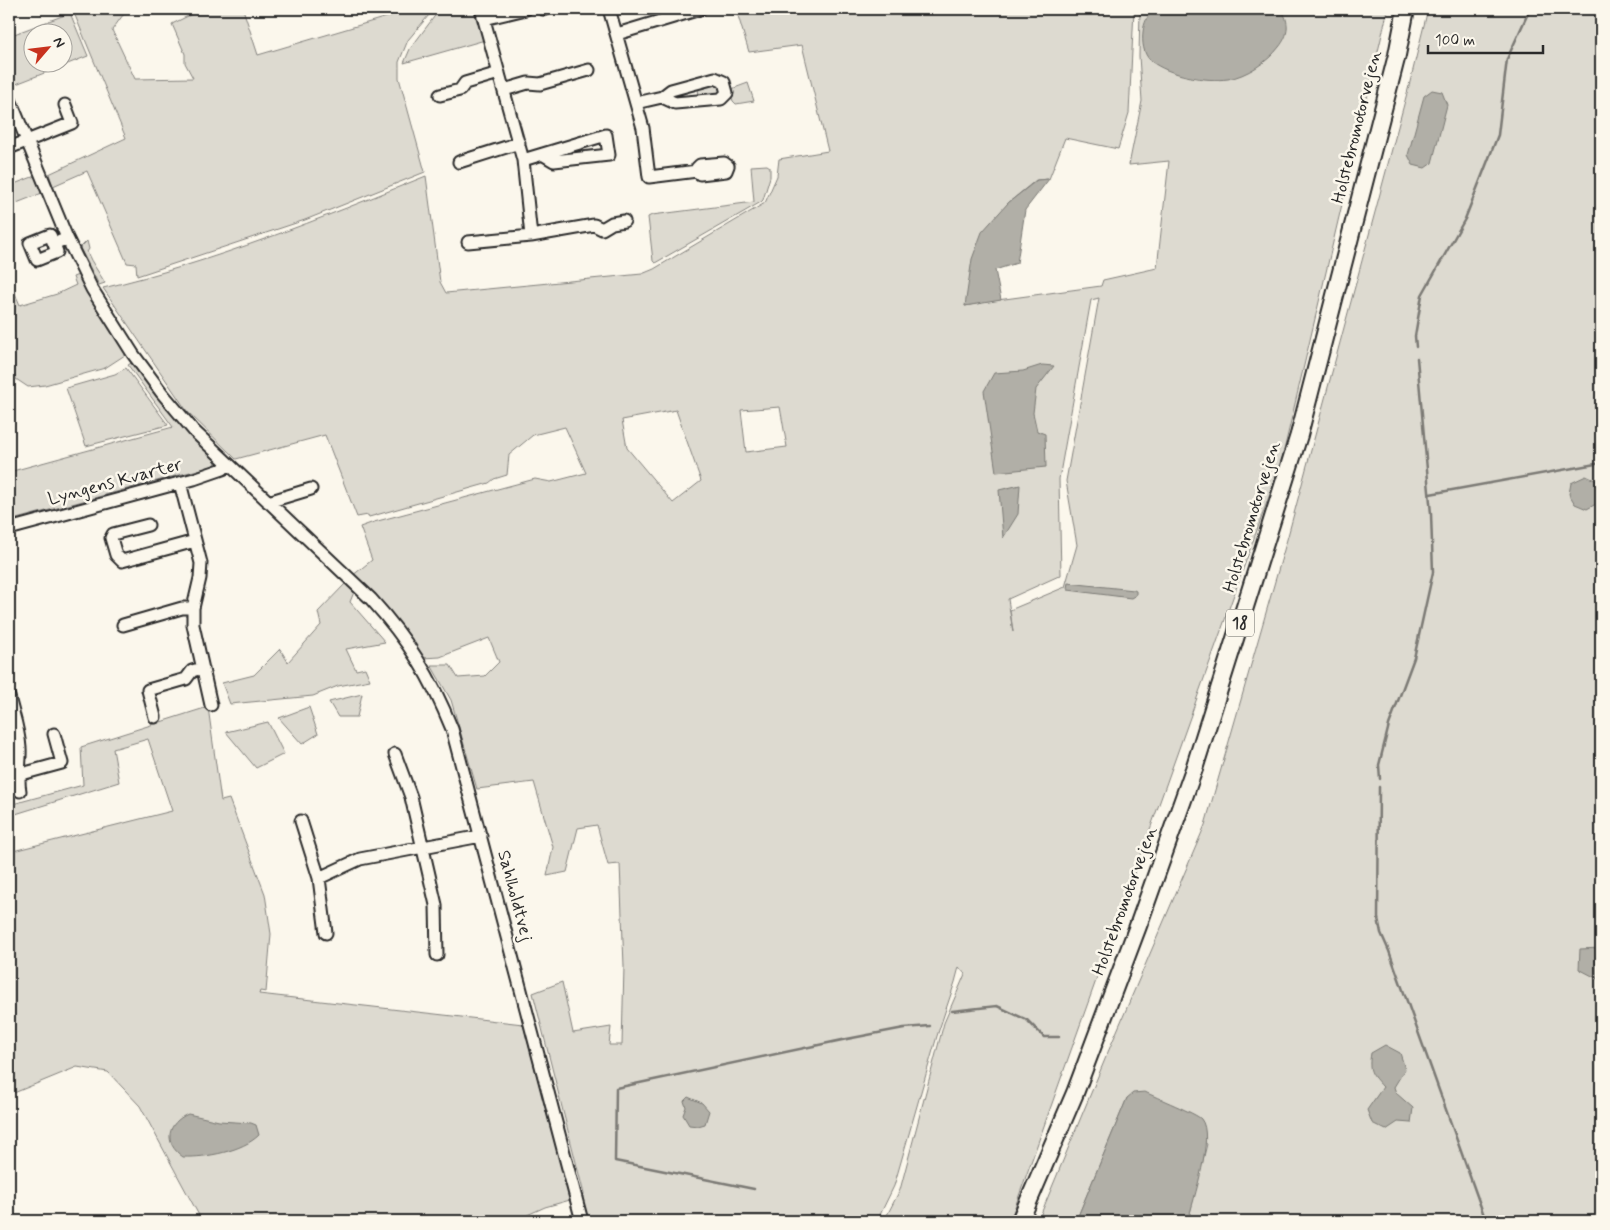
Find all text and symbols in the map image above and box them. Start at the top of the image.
north arrow [22,22,72,72]
scale bar [1428,22,1542,54]
text: 100 m [1435,31,1475,51]
text: N [48,34,69,51]
street label: Holstebromotorvejen [1326,48,1388,206]
street label: Holstebromotorvejen [1218,438,1286,596]
street label: Lyngens Kvarter [45,452,185,511]
road number: 18 [1226,610,1254,636]
street label: Holstebromotorvejen [1087,823,1163,979]
street label: Sahlholdtvej [491,848,539,944]

